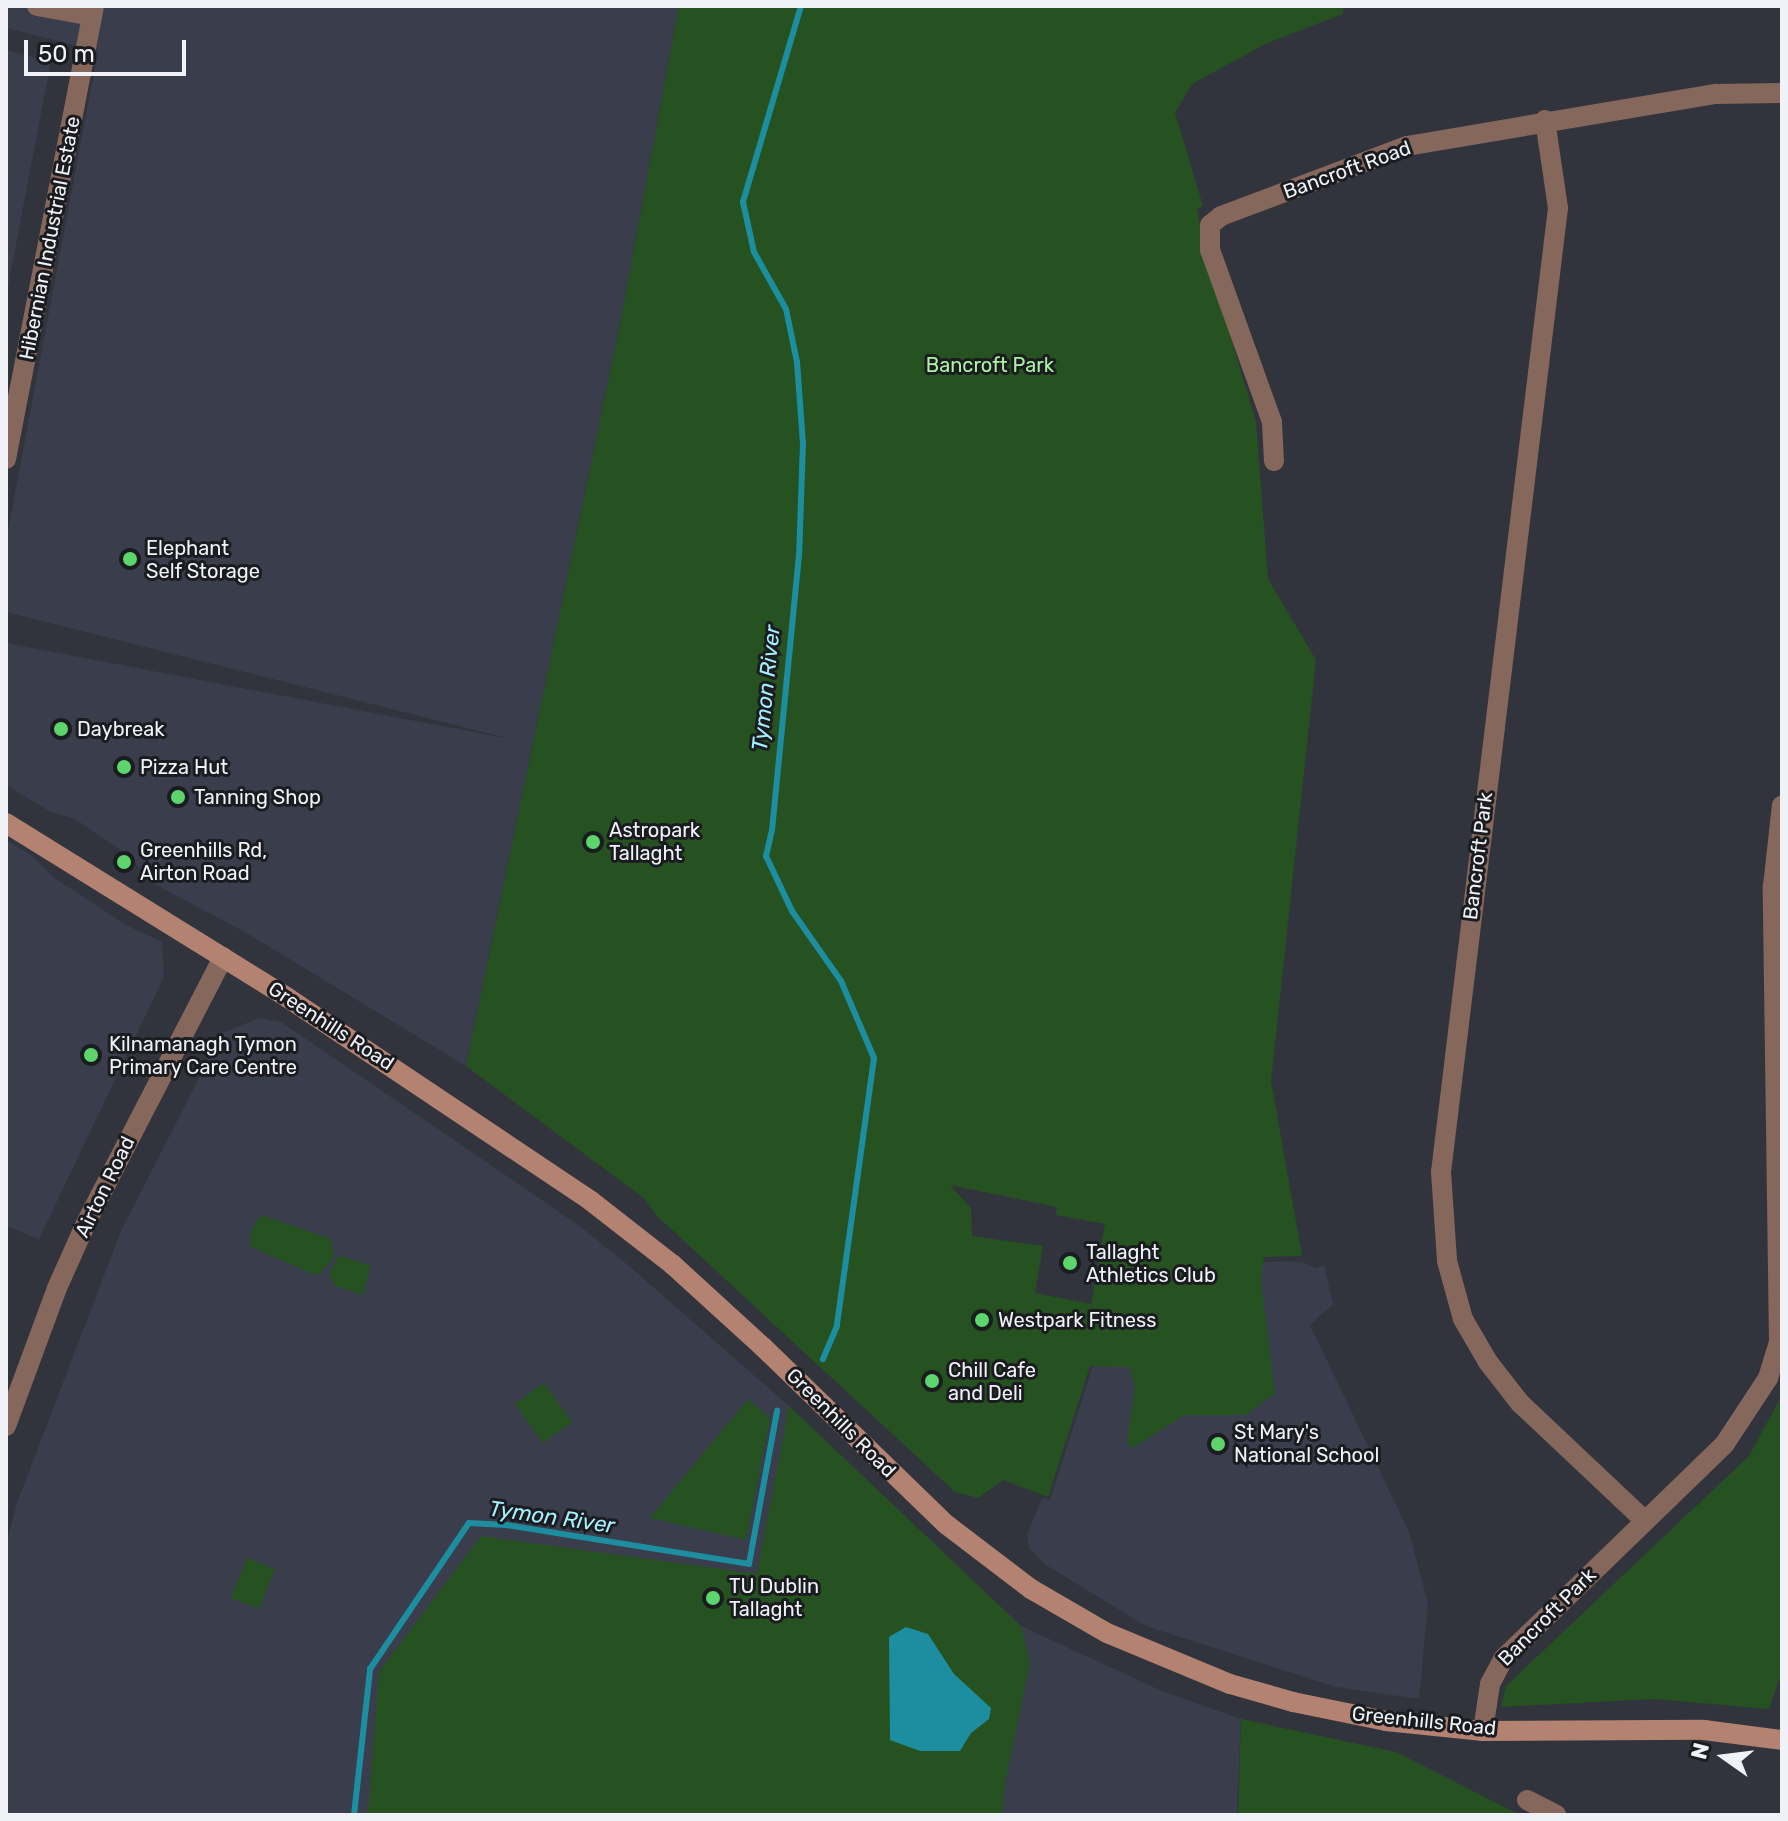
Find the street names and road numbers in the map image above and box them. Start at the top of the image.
street label: Hibernian Industrial Estate [15,114,85,362]
street label: Bancroft Road [1280,136,1414,204]
street label: Bancroft Park [1458,791,1498,921]
street label: Greenhills Road [264,977,398,1075]
street label: Airton Road [70,1133,140,1241]
street label: Greenhills Road [781,1363,901,1483]
street label: Bancroft Park [1493,1563,1601,1671]
street label: Greenhills Road [1351,1701,1497,1741]

